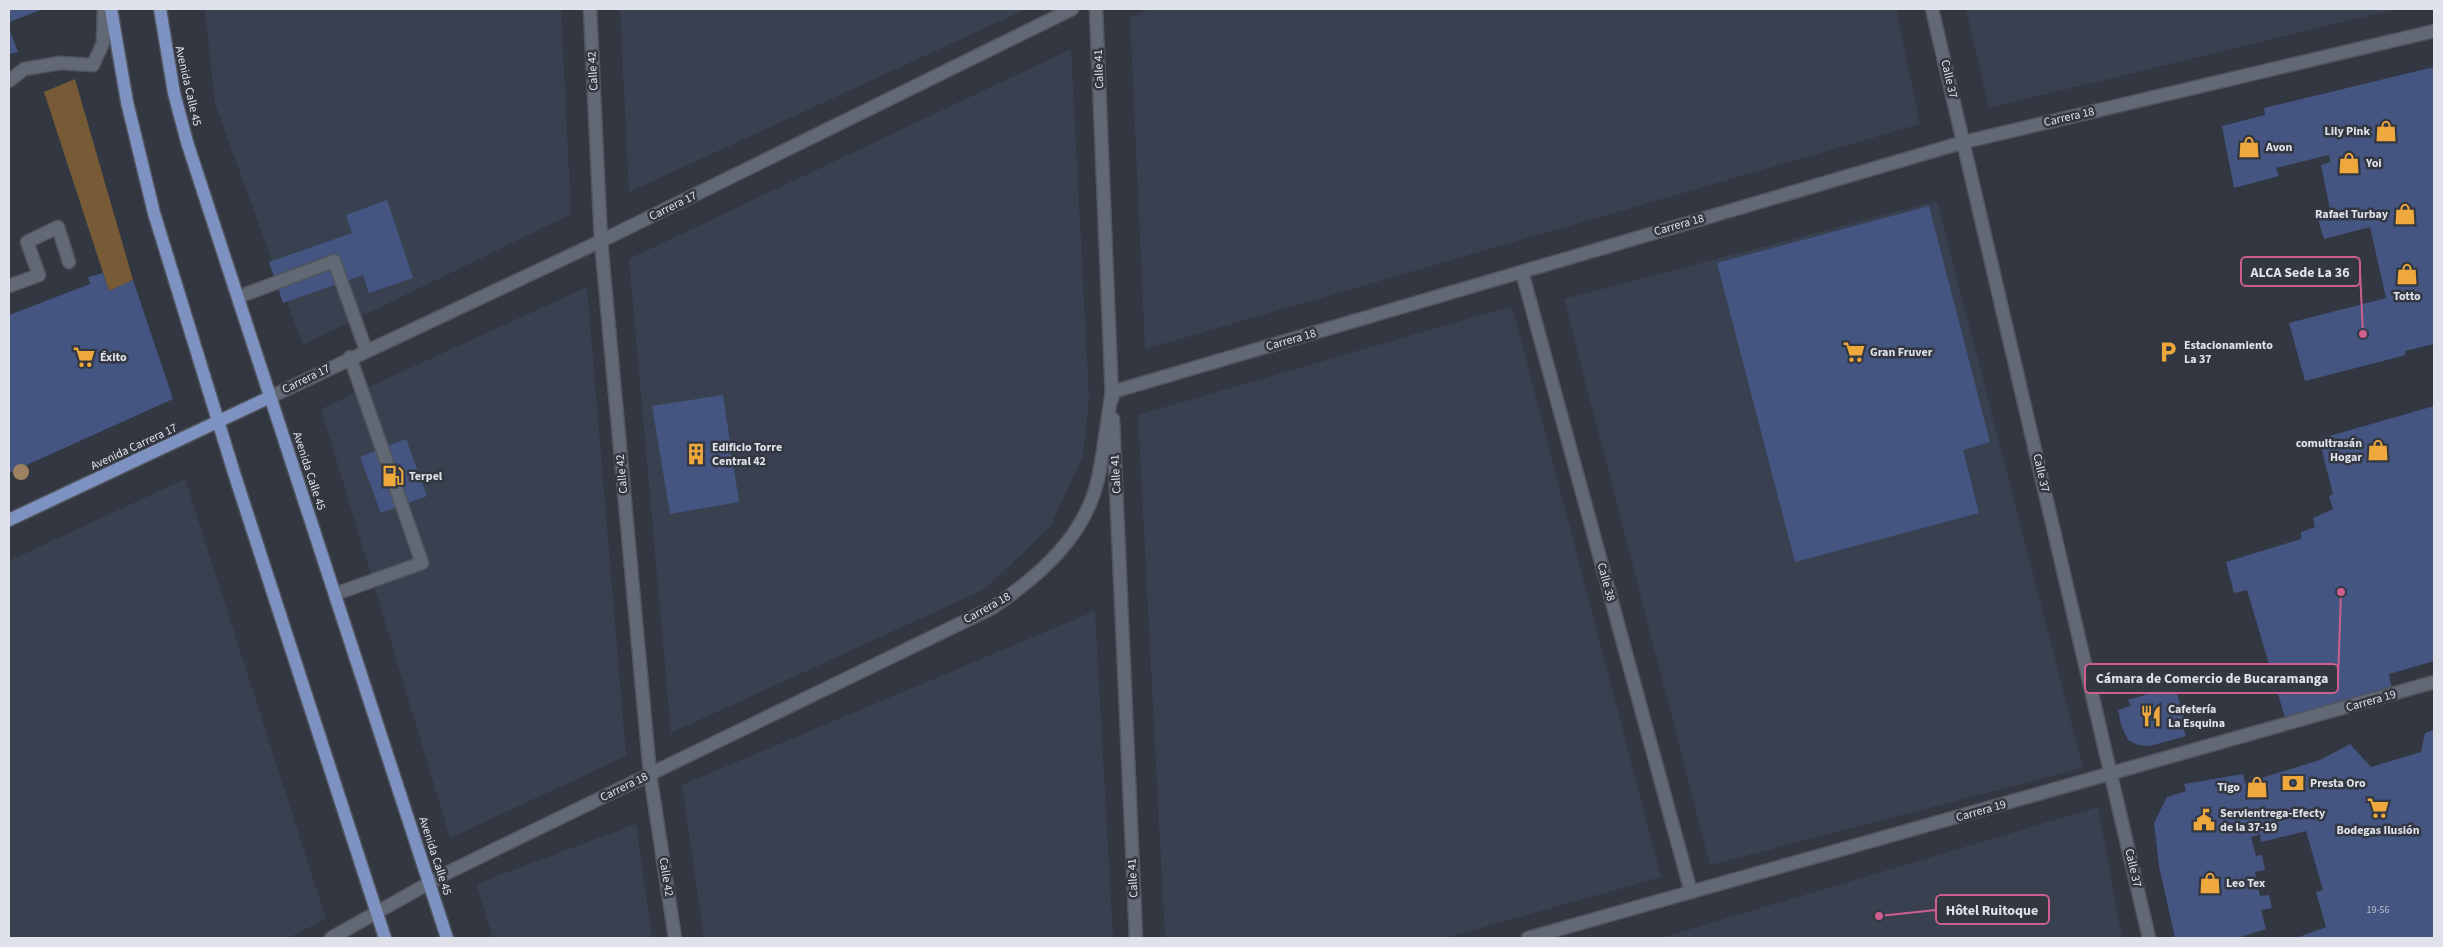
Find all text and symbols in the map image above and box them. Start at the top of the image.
street label: Avenida Calle 45 [171,44,205,128]
street label: Calle 41 [1090,49,1108,89]
street label: Calle 42 [583,51,603,91]
street label: Calle 37 [1936,58,1962,100]
street label: Carrera 18 [2042,103,2096,131]
shop icon: Lily Pink [2373,118,2399,144]
place label: Lily Pink [2324,123,2370,140]
shop icon: Avon [2236,134,2262,160]
place label: Avon [2265,139,2293,156]
shop icon: Yoi [2336,150,2362,176]
place label: Yoi [2365,155,2382,172]
street label: Carrera 17 [646,187,700,225]
shop icon: Rafael Turbay [2392,201,2418,227]
place label: Rafael Turbay [2315,206,2389,223]
street label: Carrera 18 [1652,210,1706,240]
callout: ALCA Sede La 36 [2241,257,2360,286]
shop icon: Totto [2394,261,2420,287]
text: ALCA Sede La 36 [2249,263,2350,283]
place label: Totto [2393,288,2421,305]
street label: Carrera 18 [1264,325,1318,355]
place label: Estacionamiento La 37 [2184,337,2273,368]
supermarket icon: Gran Fruver [1841,339,1867,365]
parking icon: Estacionamiento La 37 [2155,339,2181,365]
supermarket icon: Éxito [71,344,97,370]
place label: Gran Fruver [1870,344,1933,361]
place label: Éxito [100,349,127,366]
street label: Carrera 17 [279,360,333,398]
street label: Avenida Carrera 17 [88,419,180,475]
street label: Avenida Calle 45 [288,429,330,513]
place label: comultrasán Hogar [2296,435,2362,466]
shop icon: comultrasán Hogar [2365,437,2391,463]
place label: Edificio Torre Central 42 [712,439,782,470]
building icon: Edificio Torre Central 42 [683,441,709,467]
street label: Calle 37 [2028,452,2054,494]
street label: Calle 42 [612,454,632,494]
street label: Calle 41 [1106,454,1126,494]
fuel station icon: Terpel [380,463,406,489]
place label: Terpel [409,468,443,485]
street label: Calle 38 [1593,561,1619,603]
street label: Carrera 18 [960,588,1014,628]
callout: Cámara de Comercio de Bucaramanga [2085,664,2338,693]
text: Cámara de Comercio de Bucaramanga [2096,669,2328,689]
street label: Carrera 19 [2344,686,2398,716]
place label: Cafetería La Esquina [2168,701,2225,732]
restaurant icon: Cafetería La Esquina [2138,703,2164,729]
street label: Carrera 18 [597,768,651,806]
bank icon: Presta Oro [2280,770,2306,796]
shop icon: Tigo [2244,774,2270,800]
place label: Presta Oro [2310,775,2366,792]
place label: Tigo [2217,779,2240,796]
supermarket icon: Bodegas Ilusión [2365,795,2391,821]
street label: Carrera 19 [1954,796,2008,826]
place label: Servientrega-Efecty de la 37-19 [2220,805,2326,836]
public building icon: Servientrega-Efecty de la 37-19 [2191,807,2217,833]
street label: Avenida Calle 45 [414,814,456,898]
place label: Bodegas Ilusión [2336,822,2420,839]
street label: Calle 37 [2120,847,2146,889]
street label: Calle 42 [655,856,677,898]
street label: Calle 41 [1123,858,1143,898]
shop icon: Leo Tex [2197,870,2223,896]
place label: Leo Tex [2226,875,2265,892]
callout: Hôtel Ruitoque [1936,895,2049,924]
text: Hôtel Ruitoque [1946,901,2038,921]
house number: 19-56 [2367,903,2390,917]

